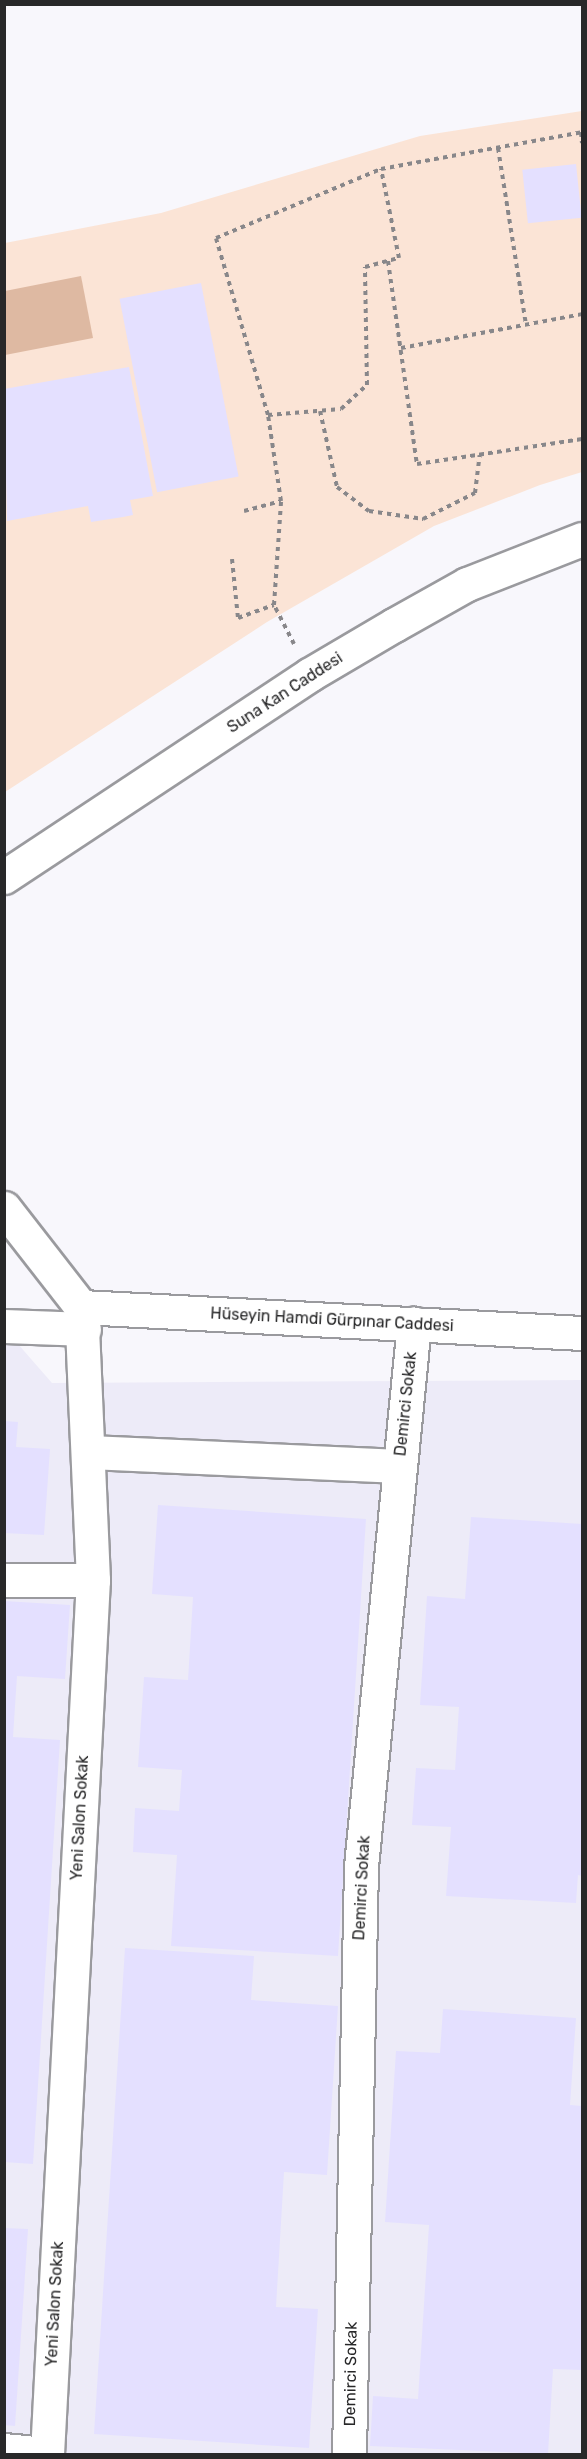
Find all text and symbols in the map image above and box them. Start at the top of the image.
street label: Suna Kan Caddesi [224,649,346,737]
street label: Hüseyin Hamdi Gürpınar Caddesi [210,1304,454,1336]
street label: Demirci Sokak [391,1351,421,1457]
street label: Yeni Salon Sokak [67,1755,93,1881]
street label: Demirci Sokak [350,1835,374,1941]
street label: Yeni Salon Sokak [42,2241,68,2367]
street label: Demirci Sokak [340,2321,362,2427]

